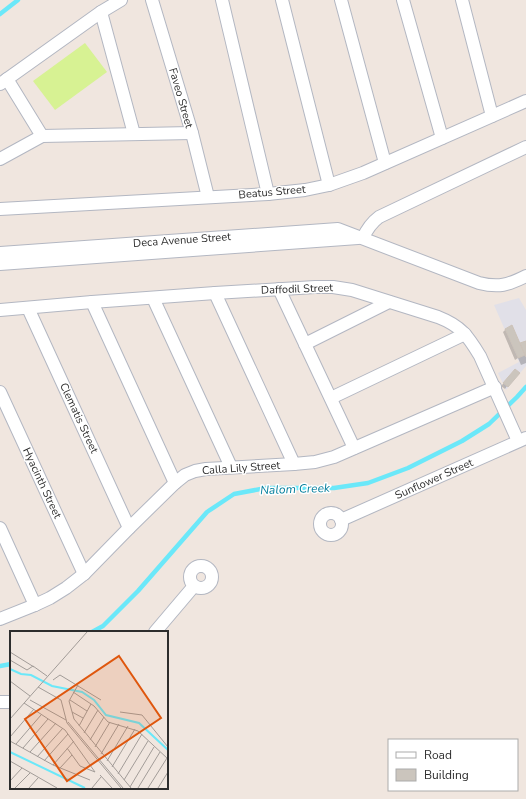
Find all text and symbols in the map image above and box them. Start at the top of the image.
street label: Faveo Street [165,66,197,130]
street label: Beatus Street [238,182,306,202]
street label: Deca Avenue Street [133,229,232,251]
street label: Daffodil Street [261,280,333,298]
street label: Clematis Street [56,380,102,456]
street label: Hyacinth Street [19,445,65,521]
street label: Sunflower Street [393,455,475,503]
street label: Calla Lily Street [201,458,281,478]
water label: Nalom Creek [260,480,331,498]
inset map [10,631,168,789]
legend [388,739,518,791]
text: Road [424,747,452,763]
text: Building [424,767,469,783]

